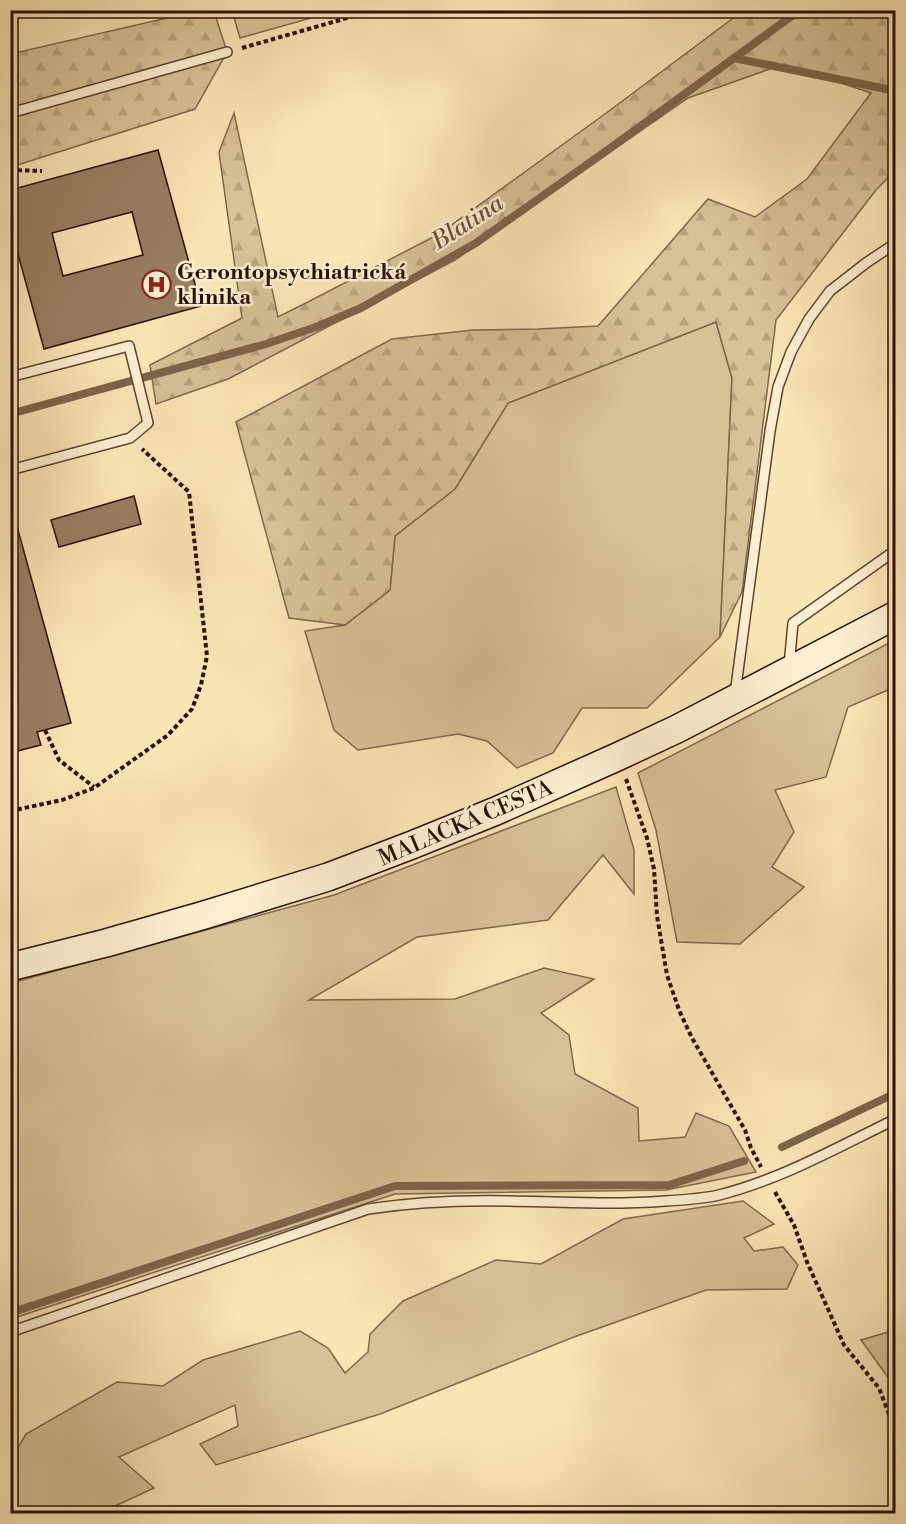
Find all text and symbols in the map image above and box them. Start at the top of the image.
water label: Blatina [425,188,510,258]
place label: Gerontopsychiatrická klinika [177,259,407,311]
hospital icon: Gerontopsychiatrická klinika [140,268,172,300]
street label: MALACKÁ CESTA [374,773,558,872]

